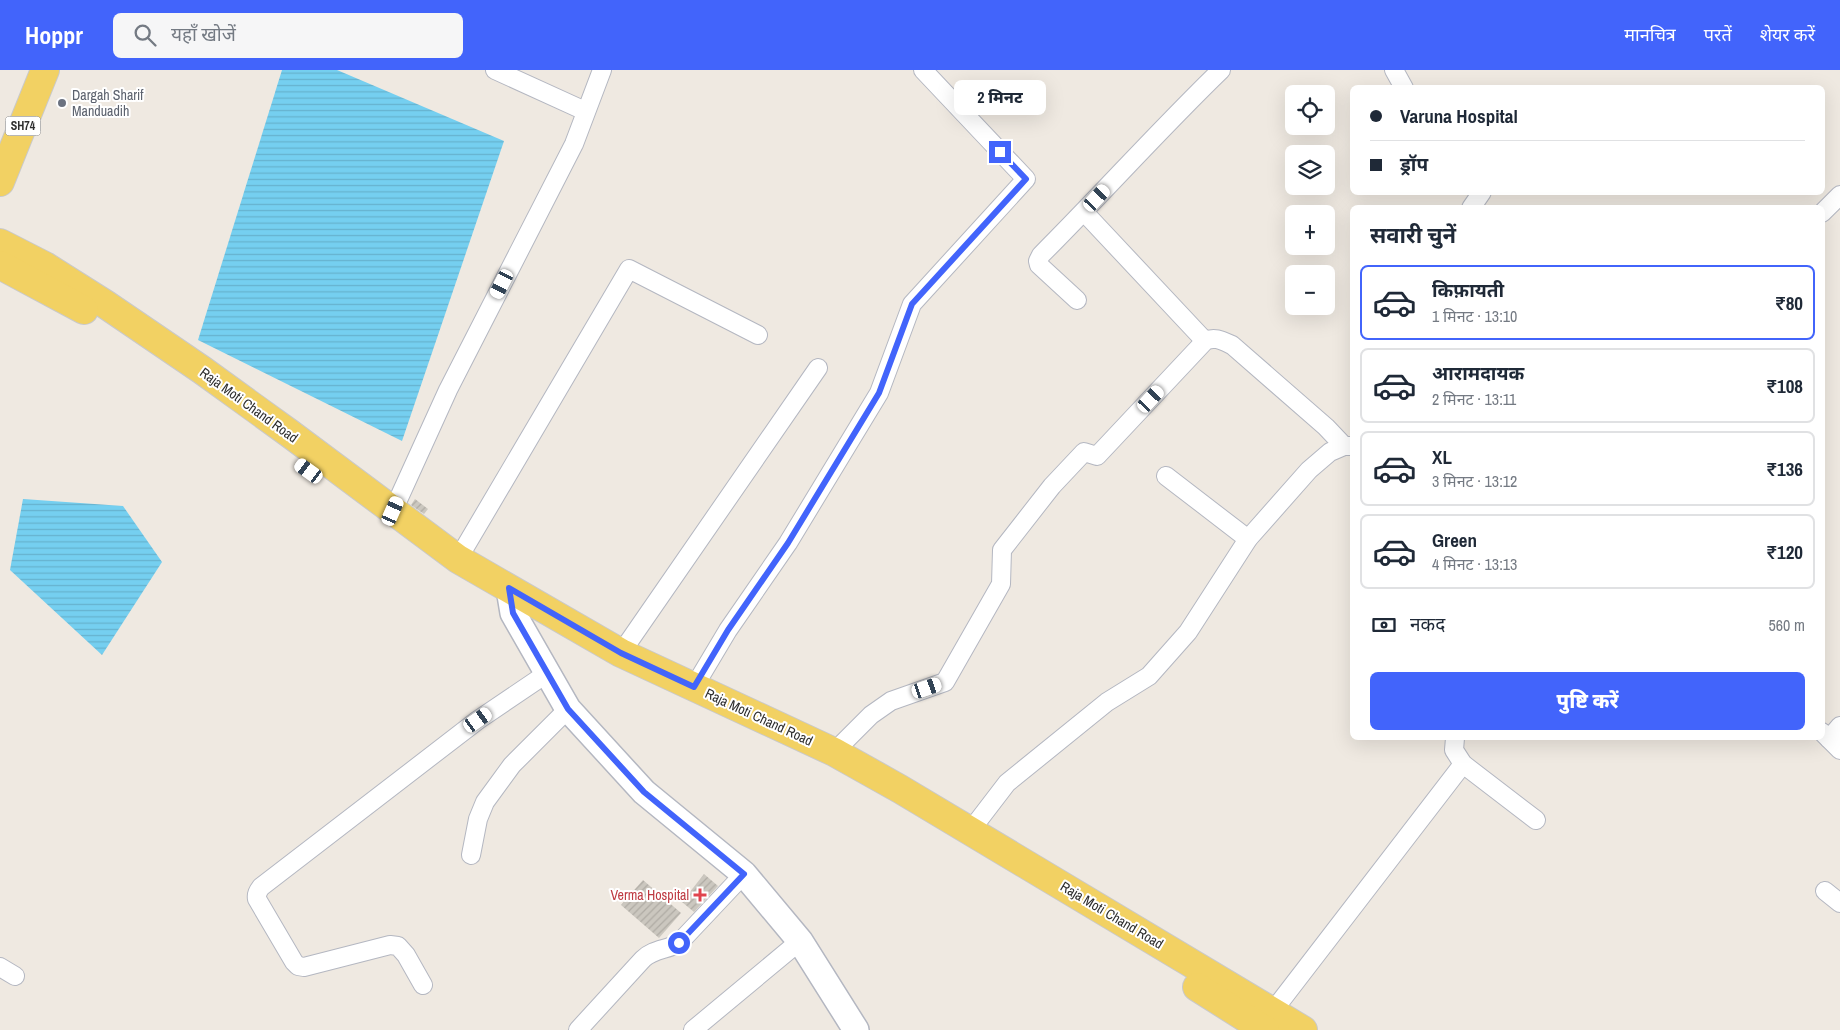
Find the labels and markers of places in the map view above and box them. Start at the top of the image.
place label: Dargah Sharif Manduadih [72,86,144,120]
marker: Dargah Sharif Manduadih [56,97,68,109]
place label: Verma Hospital [611,886,689,904]
marker: Verma Hospital [693,888,707,902]

